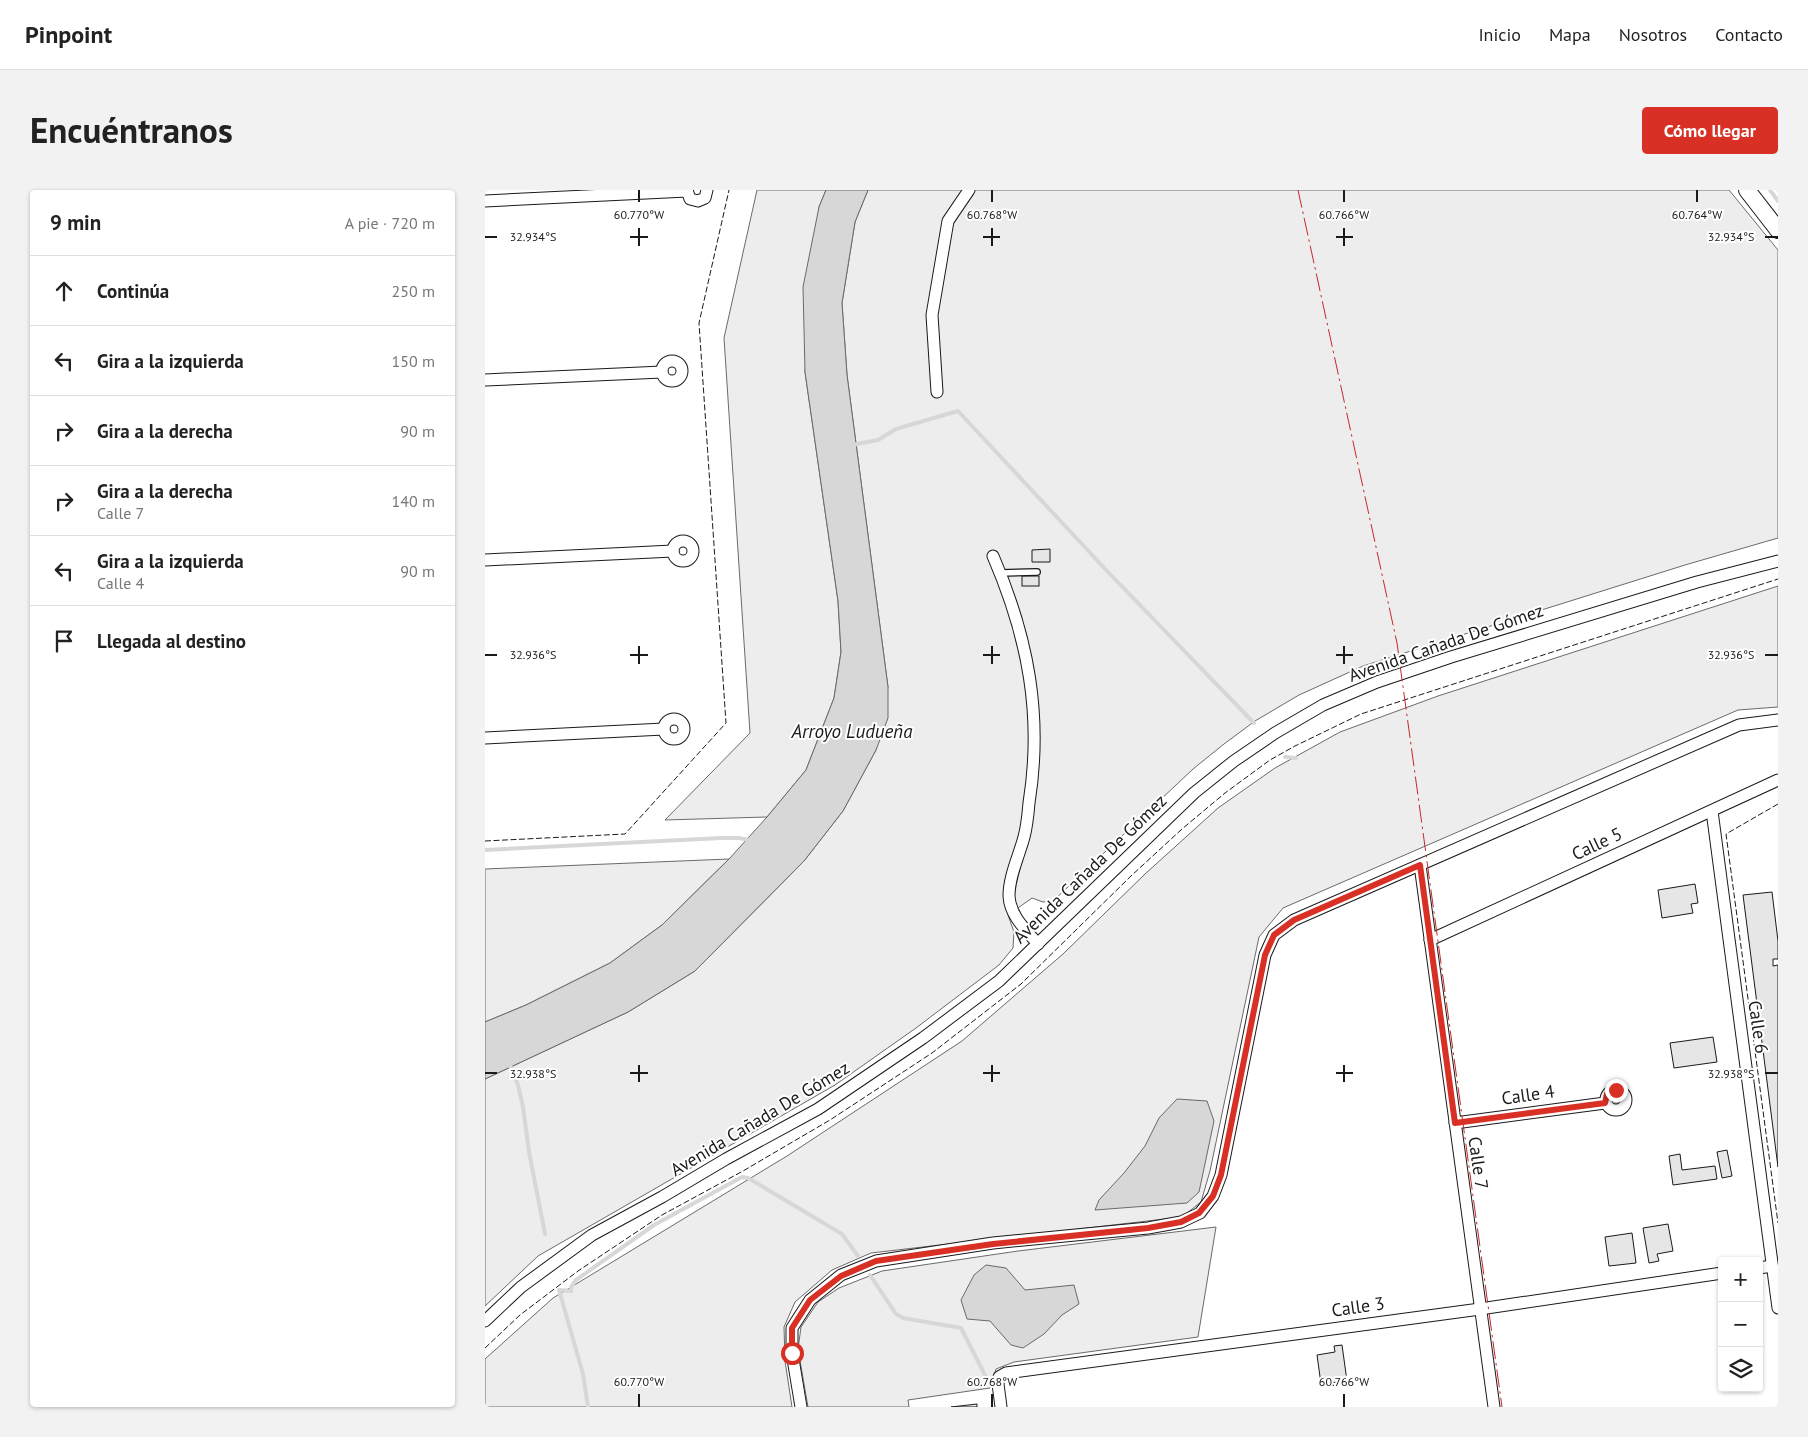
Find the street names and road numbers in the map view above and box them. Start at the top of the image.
street label: Avenida Cañada De Gómez [1345,598,1546,687]
street label: Avenida Cañada De Gómez [1008,789,1171,948]
street label: Calle 5 [1568,822,1626,865]
street label: Calle 6 [1743,999,1774,1055]
street label: Avenida Cañada De Gómez [666,1056,853,1181]
street label: Calle 4 [1500,1079,1556,1110]
street label: Calle 7 [1463,1135,1494,1191]
street label: Calle 3 [1330,1291,1386,1322]

